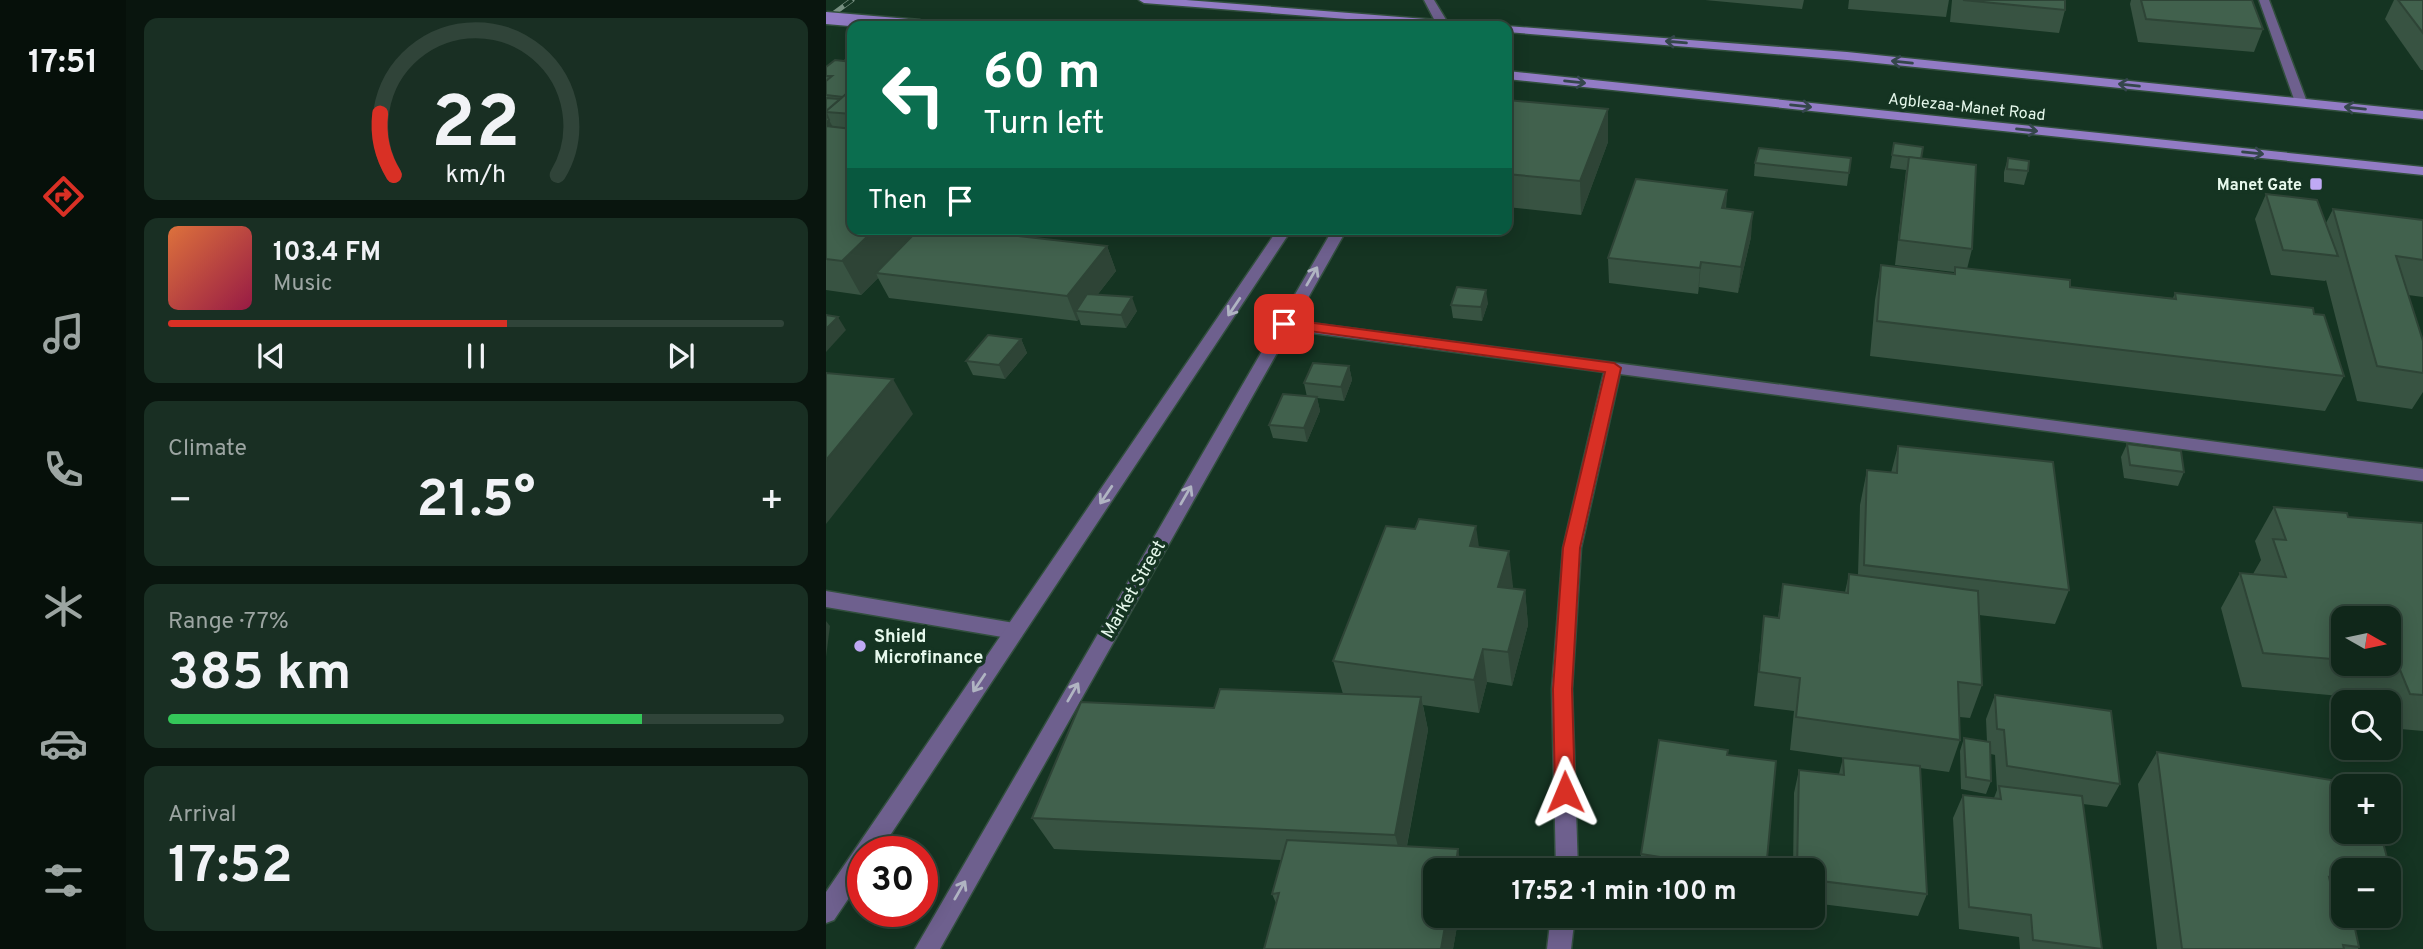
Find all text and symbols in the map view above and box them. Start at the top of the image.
one-way arrow [1665,35,1688,48]
text: 17:51 [28,44,98,84]
text: 60 m [983,44,1101,106]
icon: left [868,49,959,140]
one-way arrow [1892,55,1914,68]
one-way arrow [1563,76,1585,89]
one-way arrow [2118,78,2141,91]
text: 22 [431,81,521,173]
street label: Agblezaa-Manet Road [1887,90,2046,126]
one-way arrow [1789,100,1812,113]
one-way arrow [2344,101,2367,114]
text: Turn left [983,105,1104,145]
one-way arrow [2015,123,2038,136]
one-way arrow [2242,147,2264,160]
text: km/h [446,160,506,192]
icon: directions [39,172,88,221]
place label: Manet Gate [2217,176,2302,196]
marker: Manet Gate [2308,176,2324,192]
icon: arrive [941,182,979,220]
text: Then [868,185,927,218]
text: 103.4 FM [273,237,381,270]
one-way arrow [1305,267,1319,287]
text: Music [273,270,333,299]
pin [1254,294,1314,354]
one-way arrow [1227,296,1241,316]
icon: arrive [1265,305,1303,343]
icon: music [39,309,88,358]
icon: previous [252,337,290,375]
icon: pause [457,337,495,375]
icon: next [662,337,700,375]
text: Climate [168,435,247,464]
icon: phone [39,445,88,494]
text: 21.5° [417,469,535,535]
text: − [168,478,193,527]
text: + [759,478,784,527]
one-way arrow [1099,485,1114,504]
one-way arrow [1180,485,1194,505]
street label: Market Street [1097,537,1172,643]
icon: climate [39,582,88,631]
north arrow [2331,606,2401,676]
map controls [2331,606,2401,928]
text: Range · 77% [168,608,289,637]
place label: Shield Microfinance [874,626,983,670]
marker: Shield Microfinance [852,638,868,654]
text: 385 km [168,642,351,708]
one-way arrow [972,673,986,692]
one-way arrow [1067,683,1081,703]
button: search [2331,690,2401,760]
icon: car [39,719,88,768]
position arrow [1528,755,1602,829]
button: + [2331,774,2401,844]
text: Arrival [168,801,237,830]
text: 17:52 [168,835,293,901]
speed limit sign: 30 [847,836,938,927]
icon: filters [39,856,88,905]
button: − [2331,858,2401,928]
text: 17:52 · 1 min · 100 m [1512,876,1736,909]
one-way arrow [953,880,967,900]

